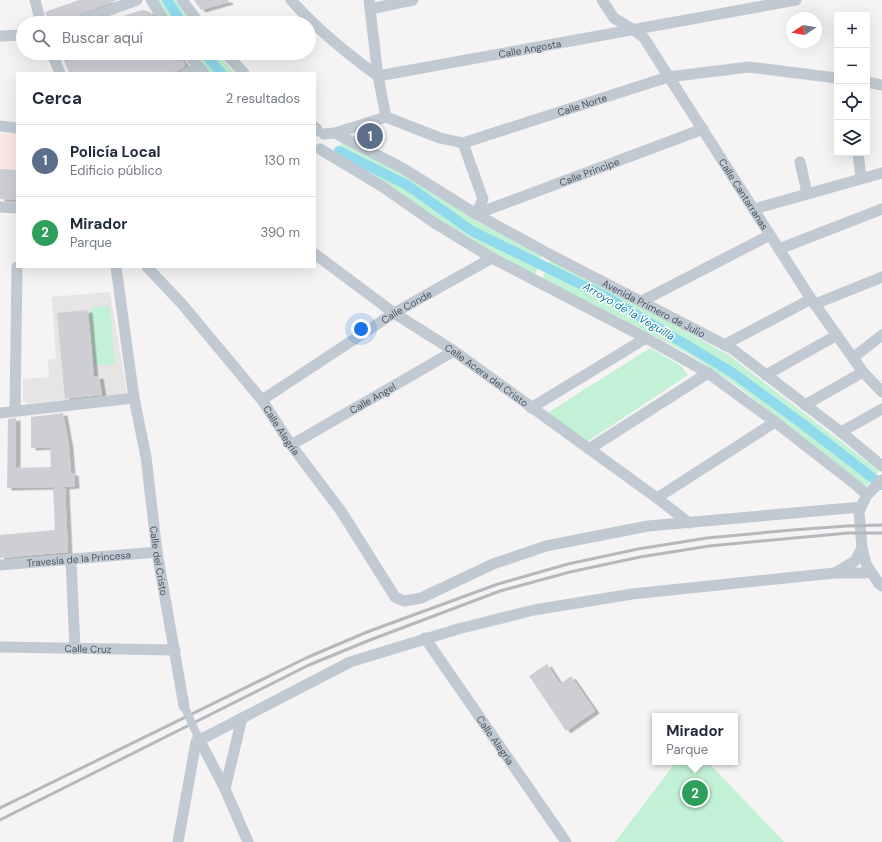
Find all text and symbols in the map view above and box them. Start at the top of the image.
north arrow [786,12,822,48]
map controls [834,12,870,156]
button: + [834,12,870,48]
search box [16,16,316,60]
icon: search [30,27,52,49]
text: Buscar aquí [62,28,143,48]
street label: Calle Angosta [497,36,562,60]
button: − [834,48,870,84]
button: locate [834,84,870,120]
text: Cerca [32,87,82,109]
text: 2 resultados [226,90,300,107]
street label: Calle Norte [556,90,609,119]
button: layers [834,120,870,156]
pin: 1 [357,121,383,151]
text: Policía Local [70,142,161,162]
text: 1 [43,152,47,169]
text: 130 m [264,152,300,169]
street label: Calle Principe [557,154,621,189]
street label: Calle Cantarranas [716,156,771,232]
text: Edificio público [70,162,163,179]
text: Mirador [70,214,127,234]
text: 2 [41,224,49,241]
text: 390 m [261,224,300,241]
text: Parque [70,234,112,251]
street label: Avenida Primero de Julio [600,276,708,340]
water label: Arroyo de la Veguilla [580,278,678,343]
street label: Calle Conde [379,287,434,326]
your location [351,319,371,339]
street label: Calle Acera del Cristo [442,340,531,409]
street label: Calle Angel [347,380,398,416]
street label: Calle Alegría [261,403,303,458]
street label: Calle del Cristo [148,525,171,597]
street label: Travesía de la Princesa [26,548,131,569]
street label: Calle Cruz [65,642,112,655]
street label: Calle Alegría [474,713,517,767]
popup [652,713,738,765]
text: Mirador [666,721,724,741]
text: Parque [666,741,708,758]
pin: 2 [682,778,708,808]

